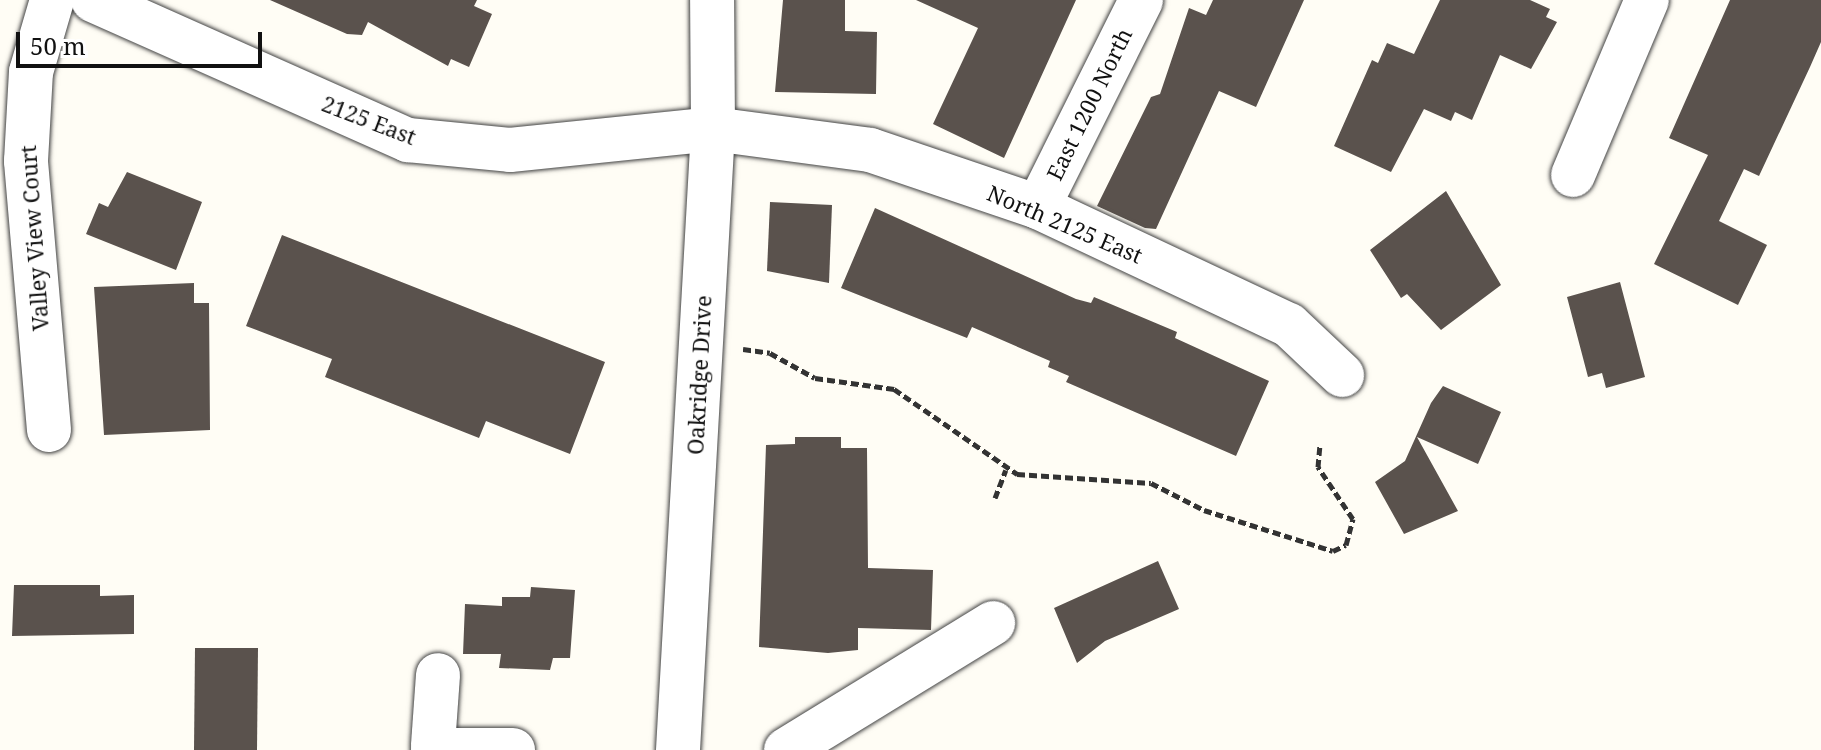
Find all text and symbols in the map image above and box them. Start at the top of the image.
scale bar [20,16,266,66]
street label: East 1200 North [1041,24,1137,184]
text: 50 m [30,29,86,62]
street label: 2125 East [318,90,420,150]
street label: Valley View Court [14,144,54,332]
street label: North 2125 East [983,179,1147,269]
street label: Oakridge Drive [682,295,716,455]

